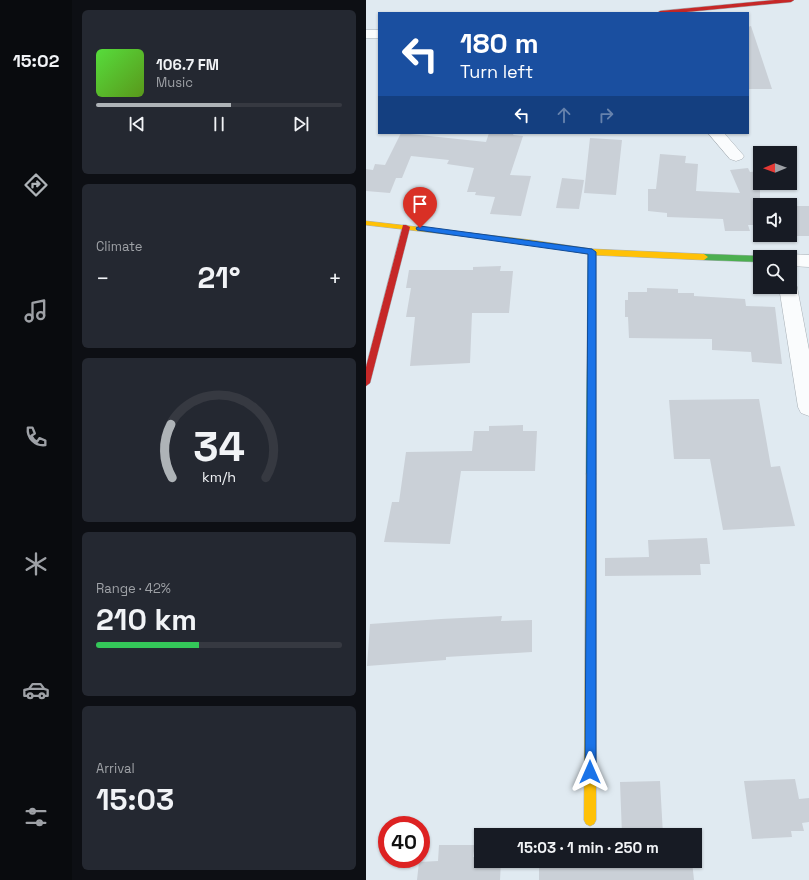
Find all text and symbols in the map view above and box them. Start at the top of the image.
text: 180 m [460,25,539,61]
icon: left [394,28,446,80]
text: 15:02 [13,49,59,72]
text: 106.7 FM [156,55,219,74]
text: Turn left [460,60,533,83]
text: Music [156,74,193,91]
icon: left [511,104,533,126]
icon: ahead [553,104,575,126]
icon: right [595,104,617,126]
icon: previous [126,113,148,135]
icon: pause [208,113,230,135]
icon: next [290,113,312,135]
north arrow [753,146,797,190]
map controls [753,146,797,294]
icon: directions [22,171,50,199]
pin [403,187,437,228]
icon: arrive [409,193,431,215]
button: sound [753,198,797,242]
text: Climate [96,238,142,255]
button: search [753,250,797,294]
text: 21° [197,258,241,297]
text: − [96,264,110,292]
text: + [328,264,342,292]
icon: music [22,297,50,325]
text: 34 [193,420,245,473]
icon: phone [22,423,50,451]
text: km/h [202,468,236,486]
icon: climate [22,550,50,578]
text: Range · 42% [96,580,171,597]
text: 210 km [96,600,197,639]
icon: car [22,676,50,704]
position arrow [569,751,611,793]
text: Arrival [96,760,135,777]
text: 15:03 [96,780,174,819]
icon: filters [22,803,50,831]
speed limit sign: 40 [378,816,430,868]
text: 15:03 · 1 min · 250 m [517,838,659,857]

